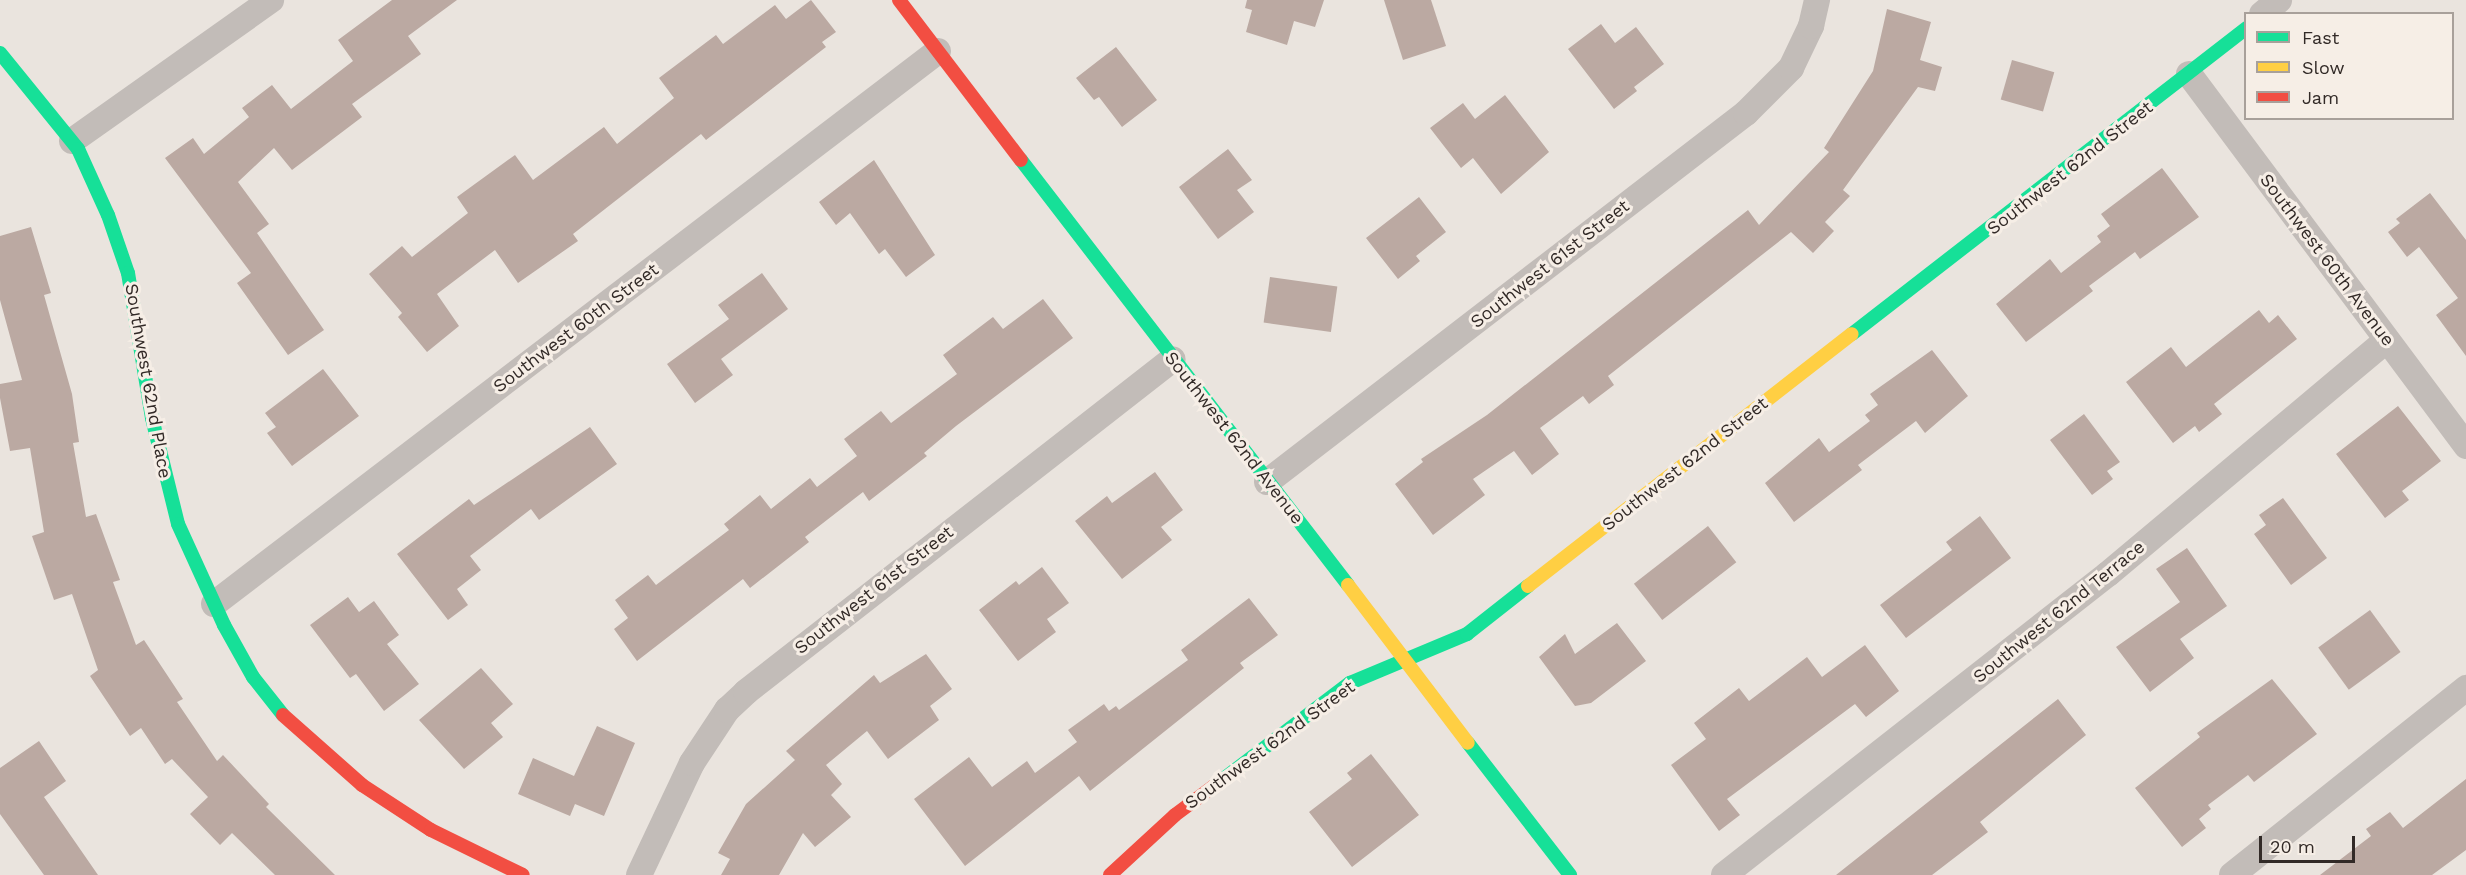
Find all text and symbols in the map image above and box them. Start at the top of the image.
legend [2244,12,2454,120]
text: Fast [2302,27,2339,48]
text: Slow [2302,57,2345,78]
text: Jam [2302,87,2339,108]
street label: Southwest 62nd Street [1983,97,2157,239]
street label: Southwest 60th Avenue [2255,169,2399,351]
street label: Southwest 61st Street [1466,195,1634,333]
street label: Southwest 60th Street [489,259,663,397]
street label: Southwest 62nd Place [120,282,176,480]
street label: Southwest 62nd Avenue [1160,347,1308,529]
street label: Southwest 62nd Street [1598,393,1772,535]
street label: Southwest 61st Street [790,521,958,659]
street label: Southwest 62nd Terrace [1969,536,2149,688]
street label: Southwest 62nd Street [1181,676,1359,814]
scale bar [2262,824,2358,862]
text: 20 m [2270,836,2315,857]

